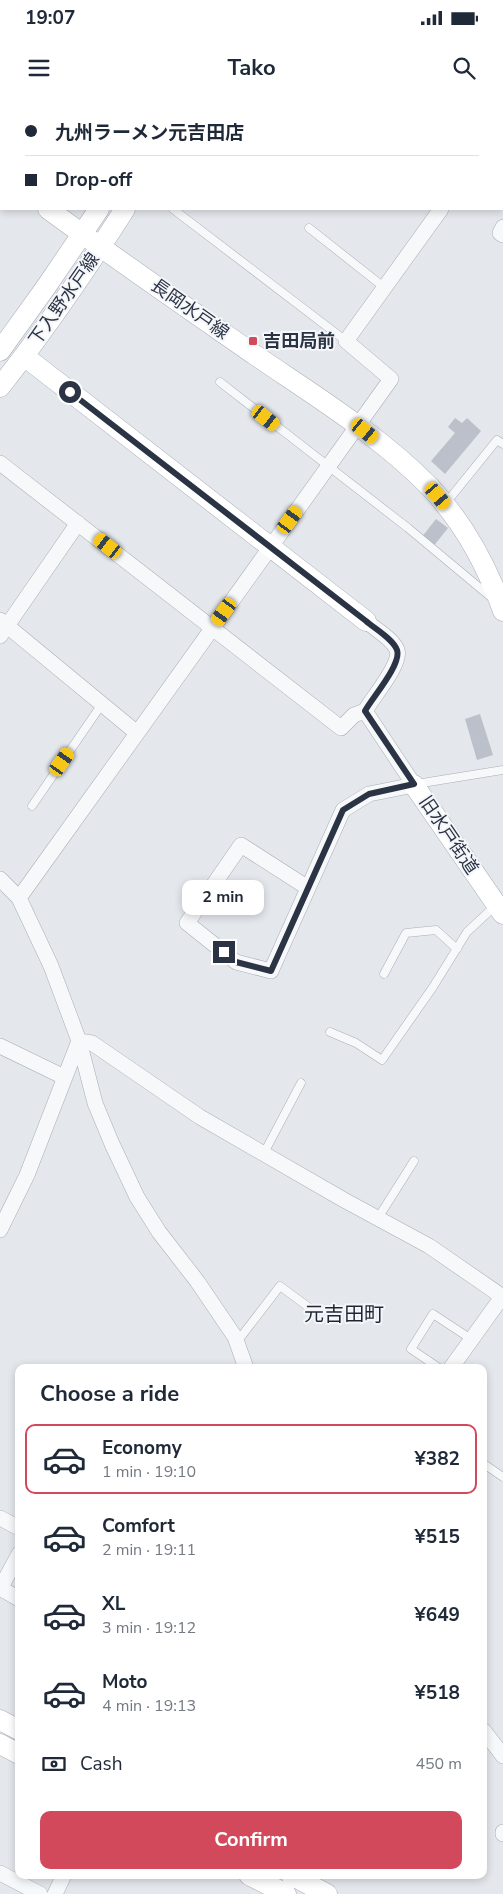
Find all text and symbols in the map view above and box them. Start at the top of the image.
text: 19:07 [25,5,75,31]
text: Tako [227,53,276,83]
icon: menu [25,54,53,82]
icon: search [450,54,478,82]
text: 九州ラーメン元吉田店 [55,120,244,146]
text: Drop-off [55,167,132,193]
street label: 下入野水戸線 [23,248,105,350]
street label: 長岡水戸線 [146,273,234,345]
place label: 吉田局前 [263,329,335,353]
marker: 吉田局前 [247,335,259,347]
route start [59,381,81,403]
car [249,403,282,433]
car [348,416,381,446]
car [422,480,453,512]
car [275,503,304,537]
car [91,531,124,561]
car [209,595,238,629]
car [47,745,76,779]
street label: 旧水戸街道 [414,791,484,879]
callout: 2 min [183,880,265,914]
text: 2 min [202,886,244,908]
route end [213,941,235,963]
district label: 元吉田町 [304,1301,384,1328]
text: Choose a ride [40,1379,179,1409]
text: Economy [102,1435,182,1461]
icon: car [42,1437,87,1482]
text: ¥382 [414,1446,460,1472]
text: 1 min · 19:10 [102,1461,196,1483]
text: Comfort [102,1513,175,1539]
icon: car [42,1515,87,1560]
text: ¥515 [414,1524,460,1550]
text: 2 min · 19:11 [102,1539,196,1561]
text: XL [102,1591,125,1617]
icon: car [42,1593,87,1638]
text: ¥649 [414,1602,460,1628]
text: 3 min · 19:12 [102,1617,196,1639]
text: Moto [102,1669,148,1695]
icon: car [42,1671,87,1716]
text: ¥518 [414,1680,460,1706]
text: 4 min · 19:13 [102,1695,196,1717]
icon: cash [40,1750,68,1778]
text: Cash [80,1751,122,1777]
text: 450 m [415,1753,462,1775]
button: Confirm [40,1811,462,1869]

